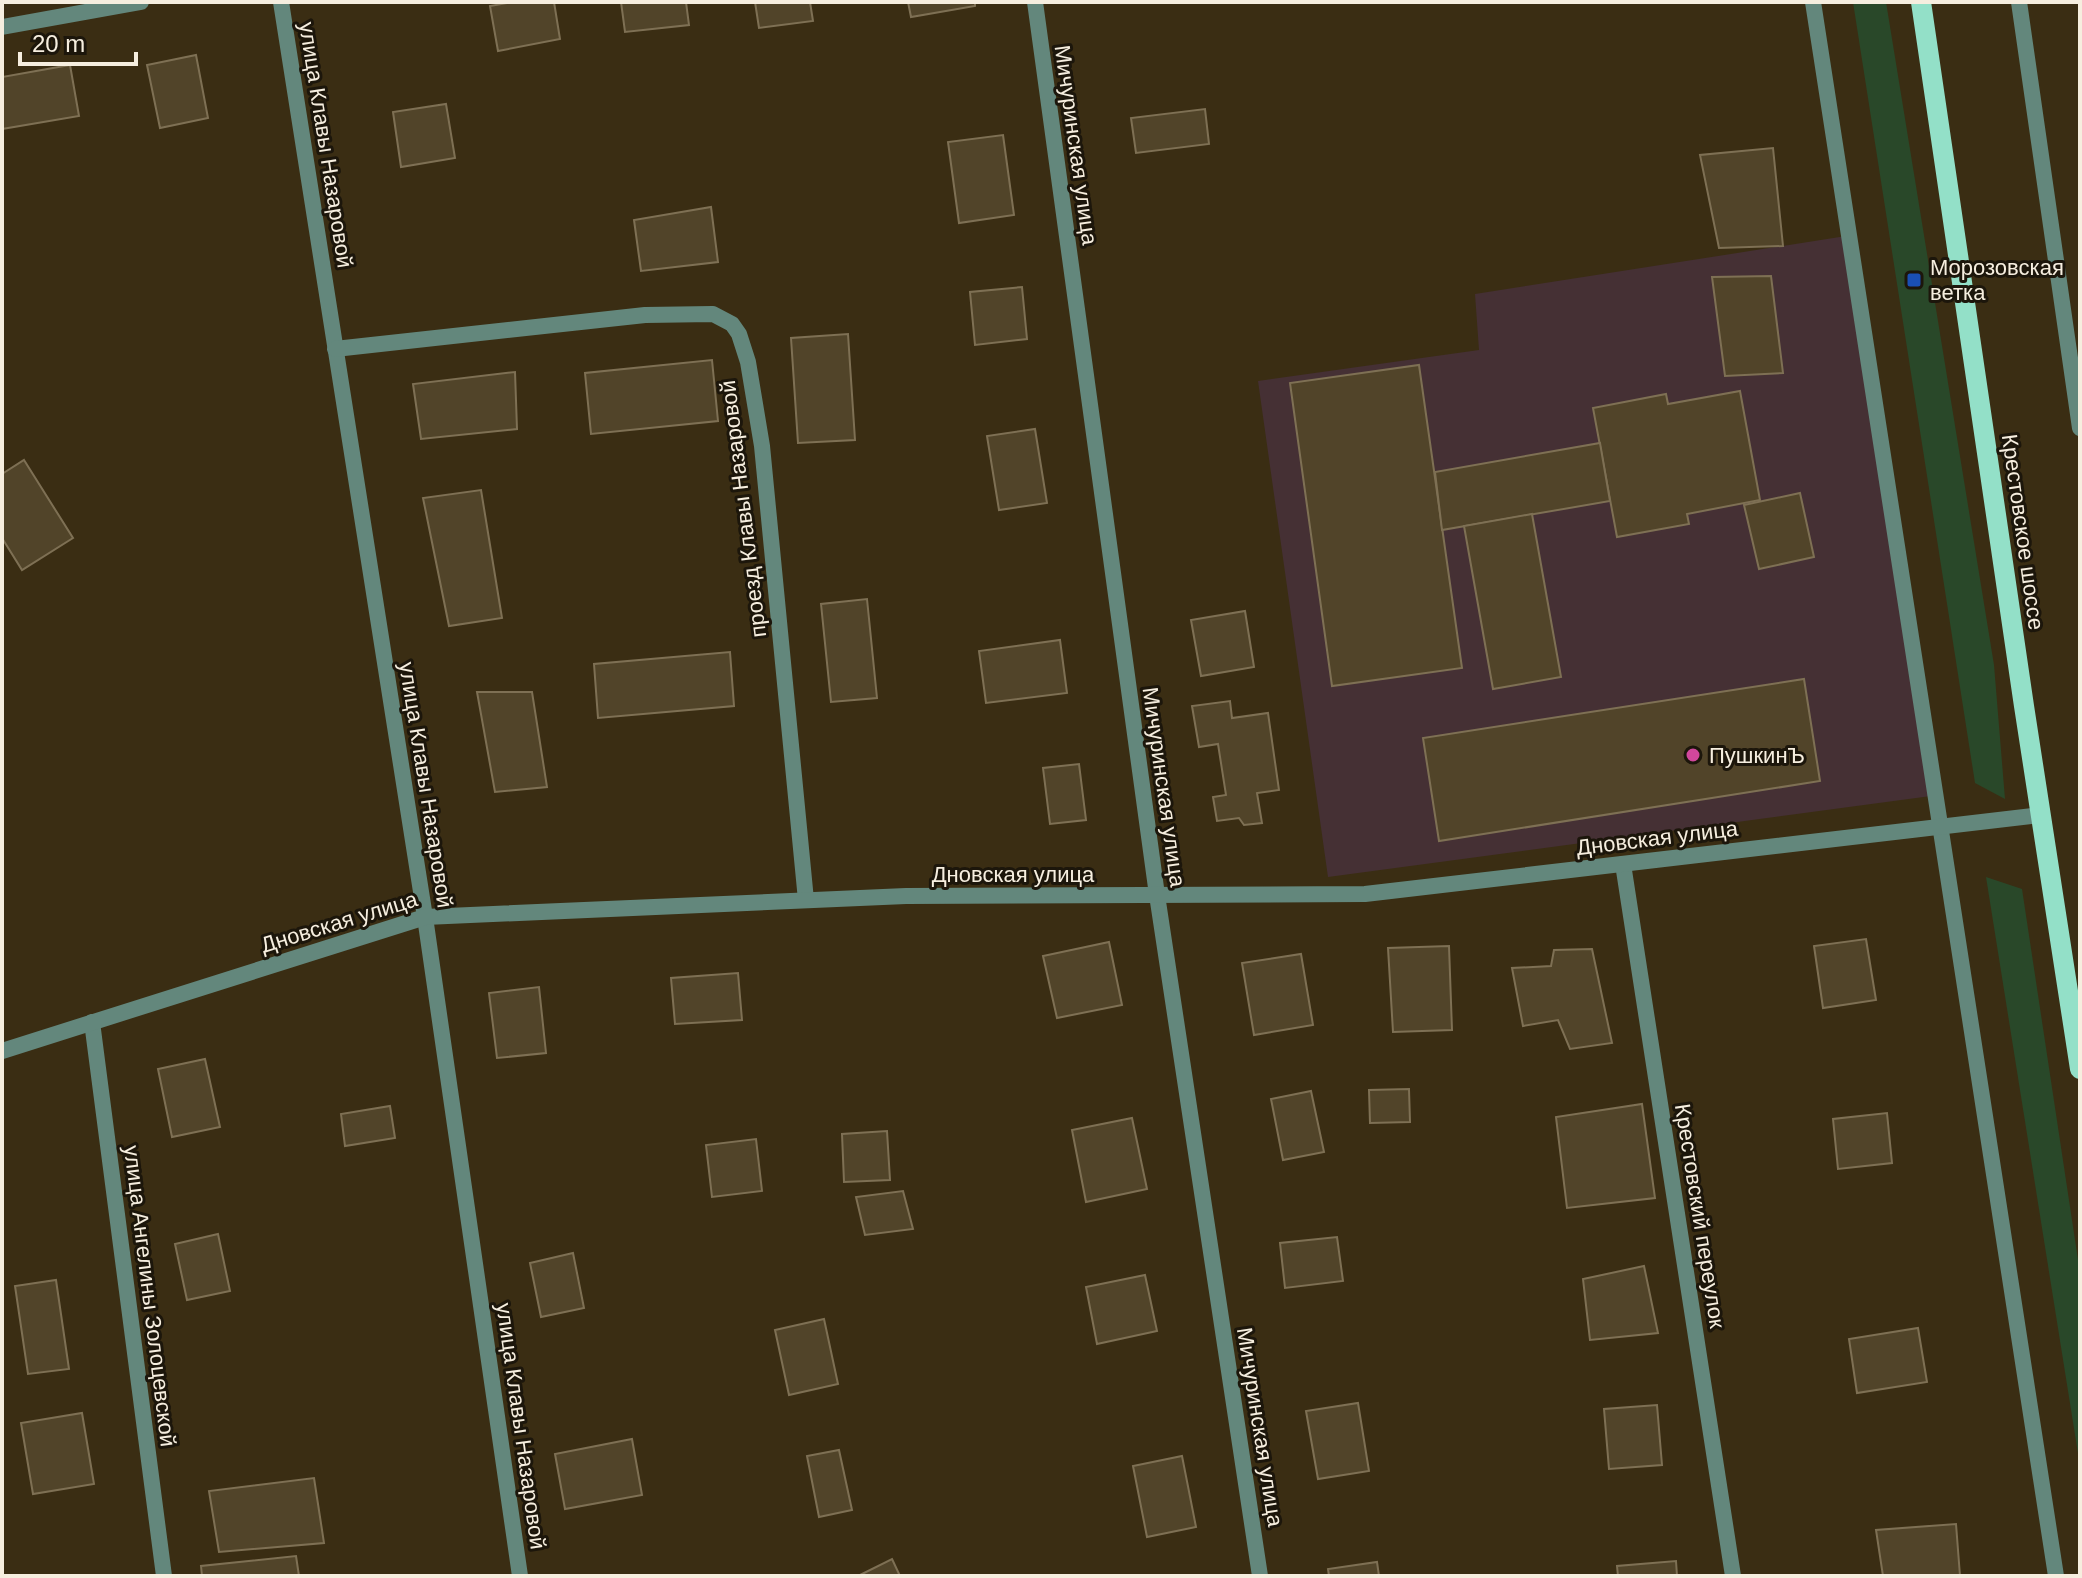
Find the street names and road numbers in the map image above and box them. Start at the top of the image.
street label: улица Клавы Назаровой [294,20,358,270]
street label: Мичуринская улица [1050,44,1102,247]
street label: проезд Клавы Назаровой [715,379,771,639]
street label: Крестовское шоссе [1997,433,2049,631]
street label: улица Клавы Назаровой [394,660,458,910]
street label: Мичуринская улица [1138,686,1190,889]
street label: Дновская улица [1575,816,1740,860]
street label: Дновская улица [932,862,1095,887]
street label: Дновская улица [258,886,421,958]
street label: Крестовский переулок [1670,1102,1730,1330]
street label: улица Ангелины Золоцевской [119,1144,181,1448]
street label: улица Клавы Назаровой [491,1301,551,1551]
street label: Мичуринская улица [1232,1326,1288,1529]

